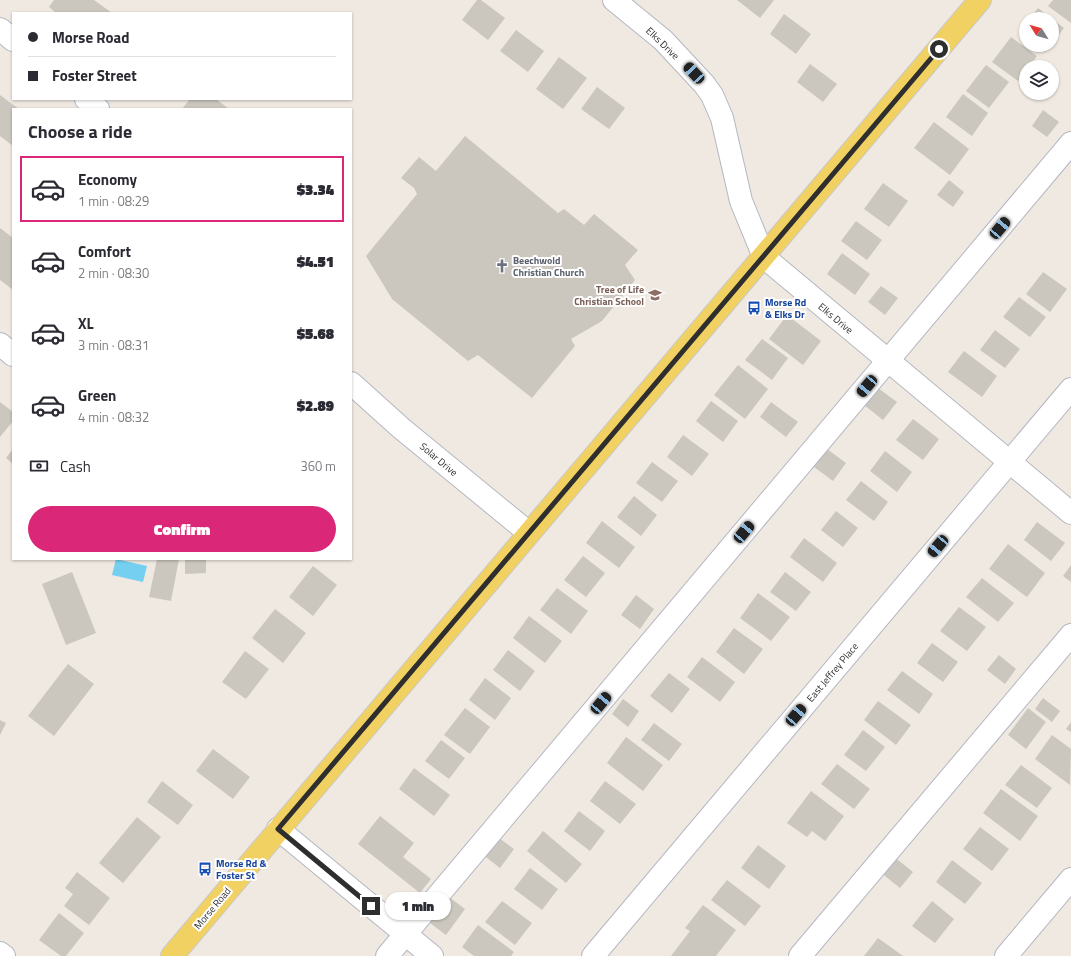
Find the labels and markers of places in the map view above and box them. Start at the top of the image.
place label: Beechwold Christian Church [513,253,584,280]
church icon: Beechwold Christian Church [494,258,510,274]
place label: Tree of Life Christian School [574,282,644,309]
school or university icon: Tree of Life Christian School [647,287,663,303]
place label: Morse Rd & Elks Dr [765,295,806,322]
bus stop icon: Morse Rd & Elks Dr [746,300,762,316]
place label: Morse Rd & Foster St [216,856,266,883]
bus stop icon: Morse Rd & Foster St [197,861,213,877]

